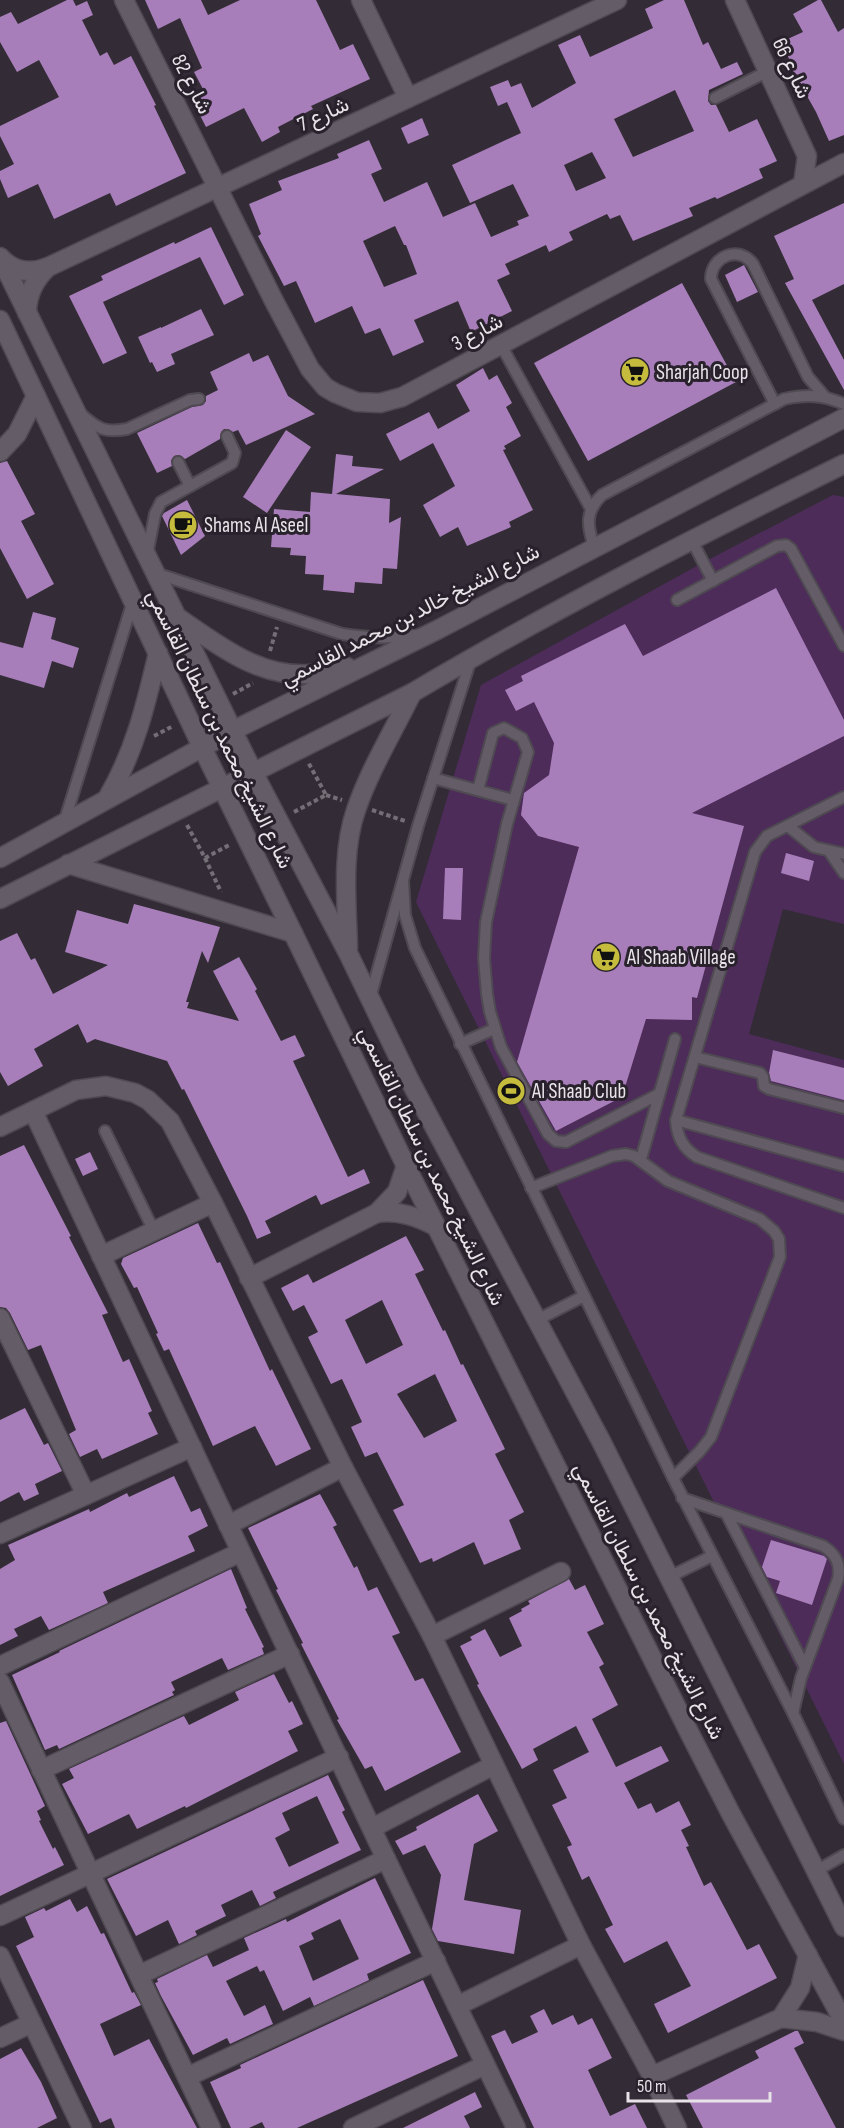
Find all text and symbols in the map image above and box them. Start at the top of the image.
street label: شارع 66 [766,34,816,103]
street label: شارع 82 [165,50,217,119]
street label: شارع 7 [293,92,353,138]
street label: شارع 3 [447,309,508,357]
supermarket icon: Sharjah Coop [619,356,651,388]
place label: Sharjah Coop [656,360,748,385]
cafe icon: Shams Al Aseel [167,509,199,541]
place label: Shams Al Aseel [204,513,308,538]
street label: شارع الشيخ خالد بن محمد القاسمي [277,539,546,695]
street label: شارع الشيخ محمد بن سلطان القاسمي [137,586,298,875]
supermarket icon: Al Shaab Village [590,941,622,973]
place label: Al Shaab Village [626,945,736,970]
street label: شارع الشيخ محمد بن سلطان القاسمي [349,1023,510,1312]
sports icon: Al Shaab Club [495,1075,527,1107]
place label: Al Shaab Club [531,1079,626,1104]
street label: شارع الشيخ محمد بن سلطان القاسمي [564,1459,729,1746]
scale bar [628,2065,770,2103]
text: 50 m [637,2076,667,2097]

